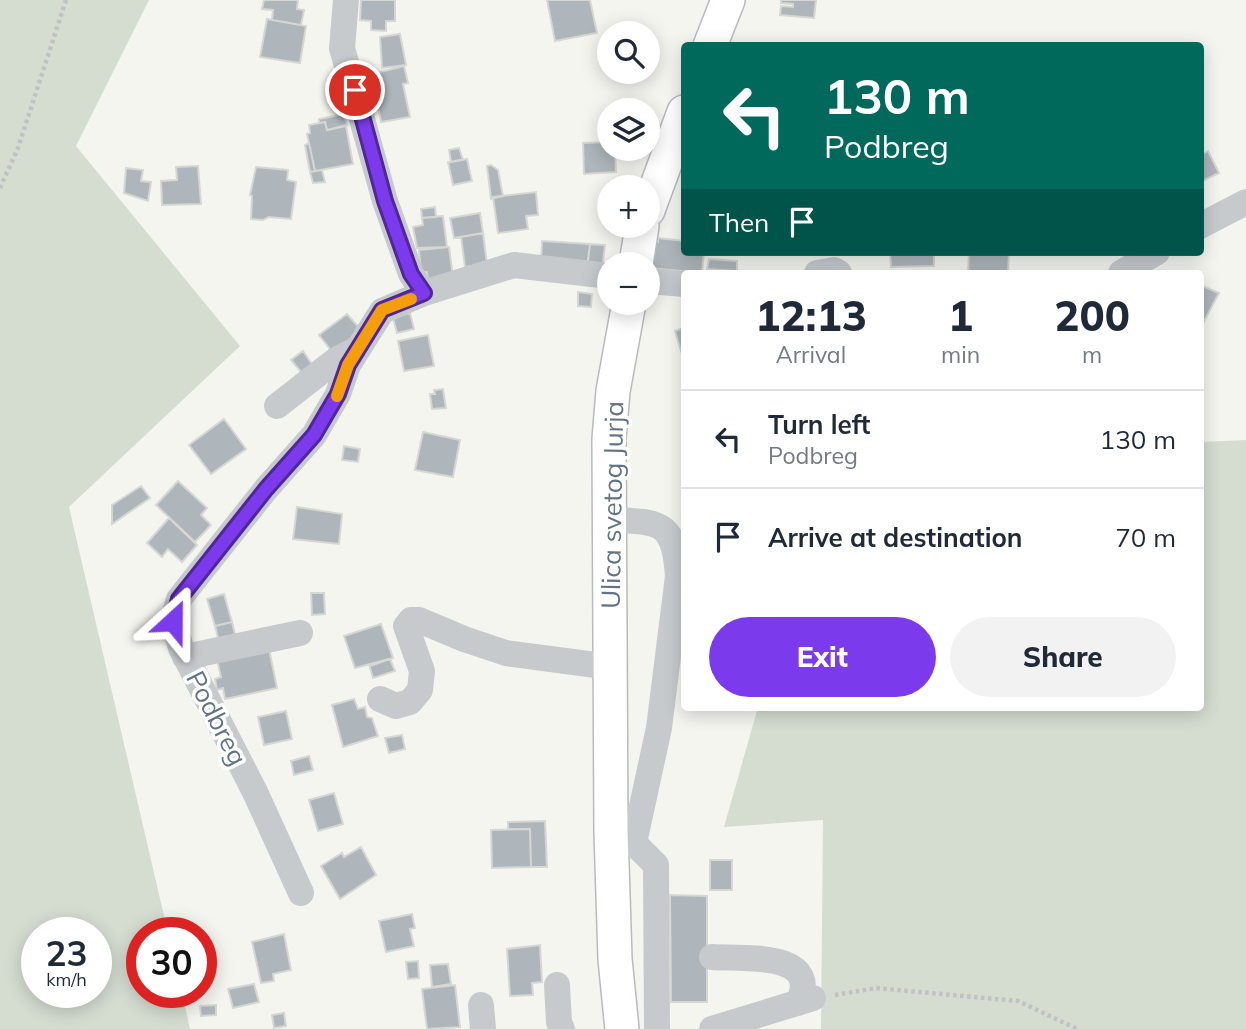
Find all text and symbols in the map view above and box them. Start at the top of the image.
map controls [597,21,660,315]
button: search [597,21,660,84]
pin [325,60,385,120]
text: 130 m [824,65,970,126]
icon: left [709,70,800,161]
icon: arrive [336,71,374,109]
button: layers [597,98,660,161]
text: Podbreg [824,126,949,166]
button: + [597,175,660,238]
icon: arrive [783,203,821,241]
text: Then [709,206,769,239]
button: − [597,252,660,315]
text: 12:13 [755,289,867,342]
text: 1 [948,289,973,342]
text: 200 [1054,289,1130,342]
text: Arrival [776,340,846,369]
text: min [941,340,980,369]
text: m [1082,340,1102,369]
street label: Ulica svetog Jurja [594,401,630,609]
text: Turn left [768,408,870,441]
icon: left [709,420,747,458]
text: 130 m [1100,423,1176,456]
text: Podbreg [768,441,858,470]
icon: arrive [709,518,747,556]
text: Arrive at destination [768,521,1023,554]
text: 70 m [1115,521,1176,554]
position arrow [136,584,210,658]
button: Exit [709,617,936,697]
button: Share [950,617,1176,697]
street label: Podbreg [179,665,255,771]
speed limit sign: 30 [126,917,217,1008]
text: 23 [45,931,88,975]
text: km/h [46,968,87,991]

